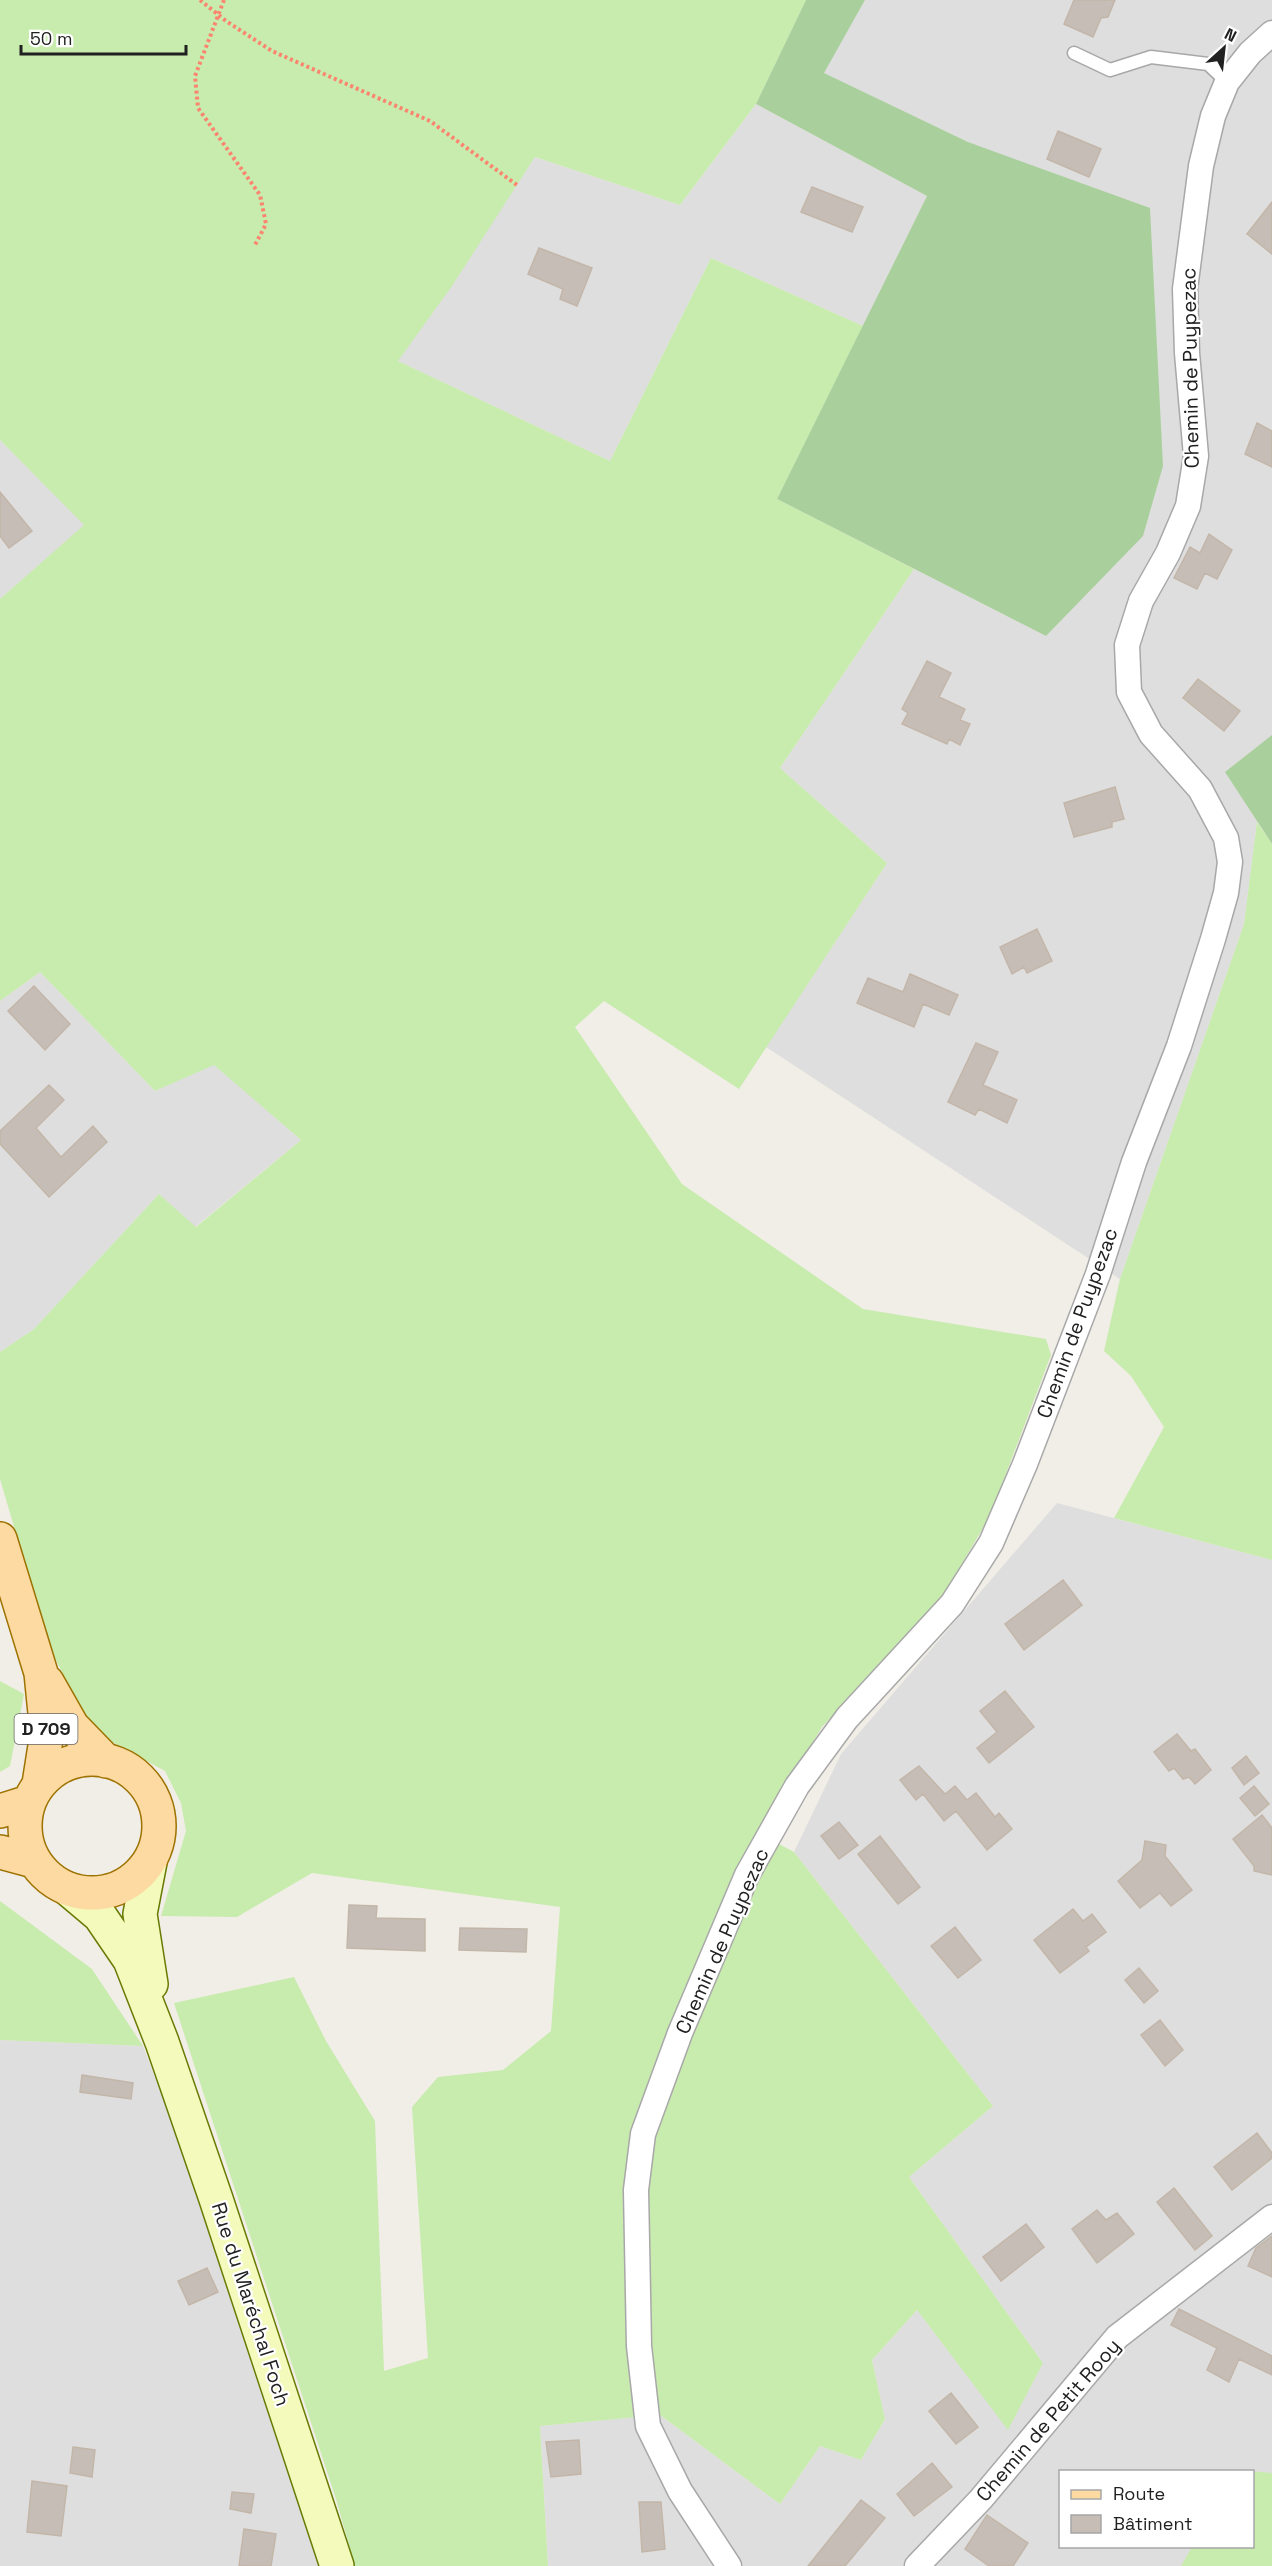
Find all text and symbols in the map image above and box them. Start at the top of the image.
scale bar [21,18,186,56]
north arrow [1194,18,1254,78]
text: N [1221,23,1240,47]
text: 50 m [30,27,72,50]
street label: Chemin de Puypezac [1175,267,1205,469]
street label: Chemin de Puypezac [1030,1224,1124,1422]
road number: D 709 [15,1714,78,1744]
street label: Chemin de Puypezac [669,1844,775,2038]
street label: Rue du Maréchal Foch [206,2199,296,2409]
street label: Chemin de Petit Rooy [970,2333,1126,2507]
legend [1059,2470,1254,2548]
text: Route [1113,2482,1165,2505]
text: Bâtiment [1113,2512,1193,2535]

